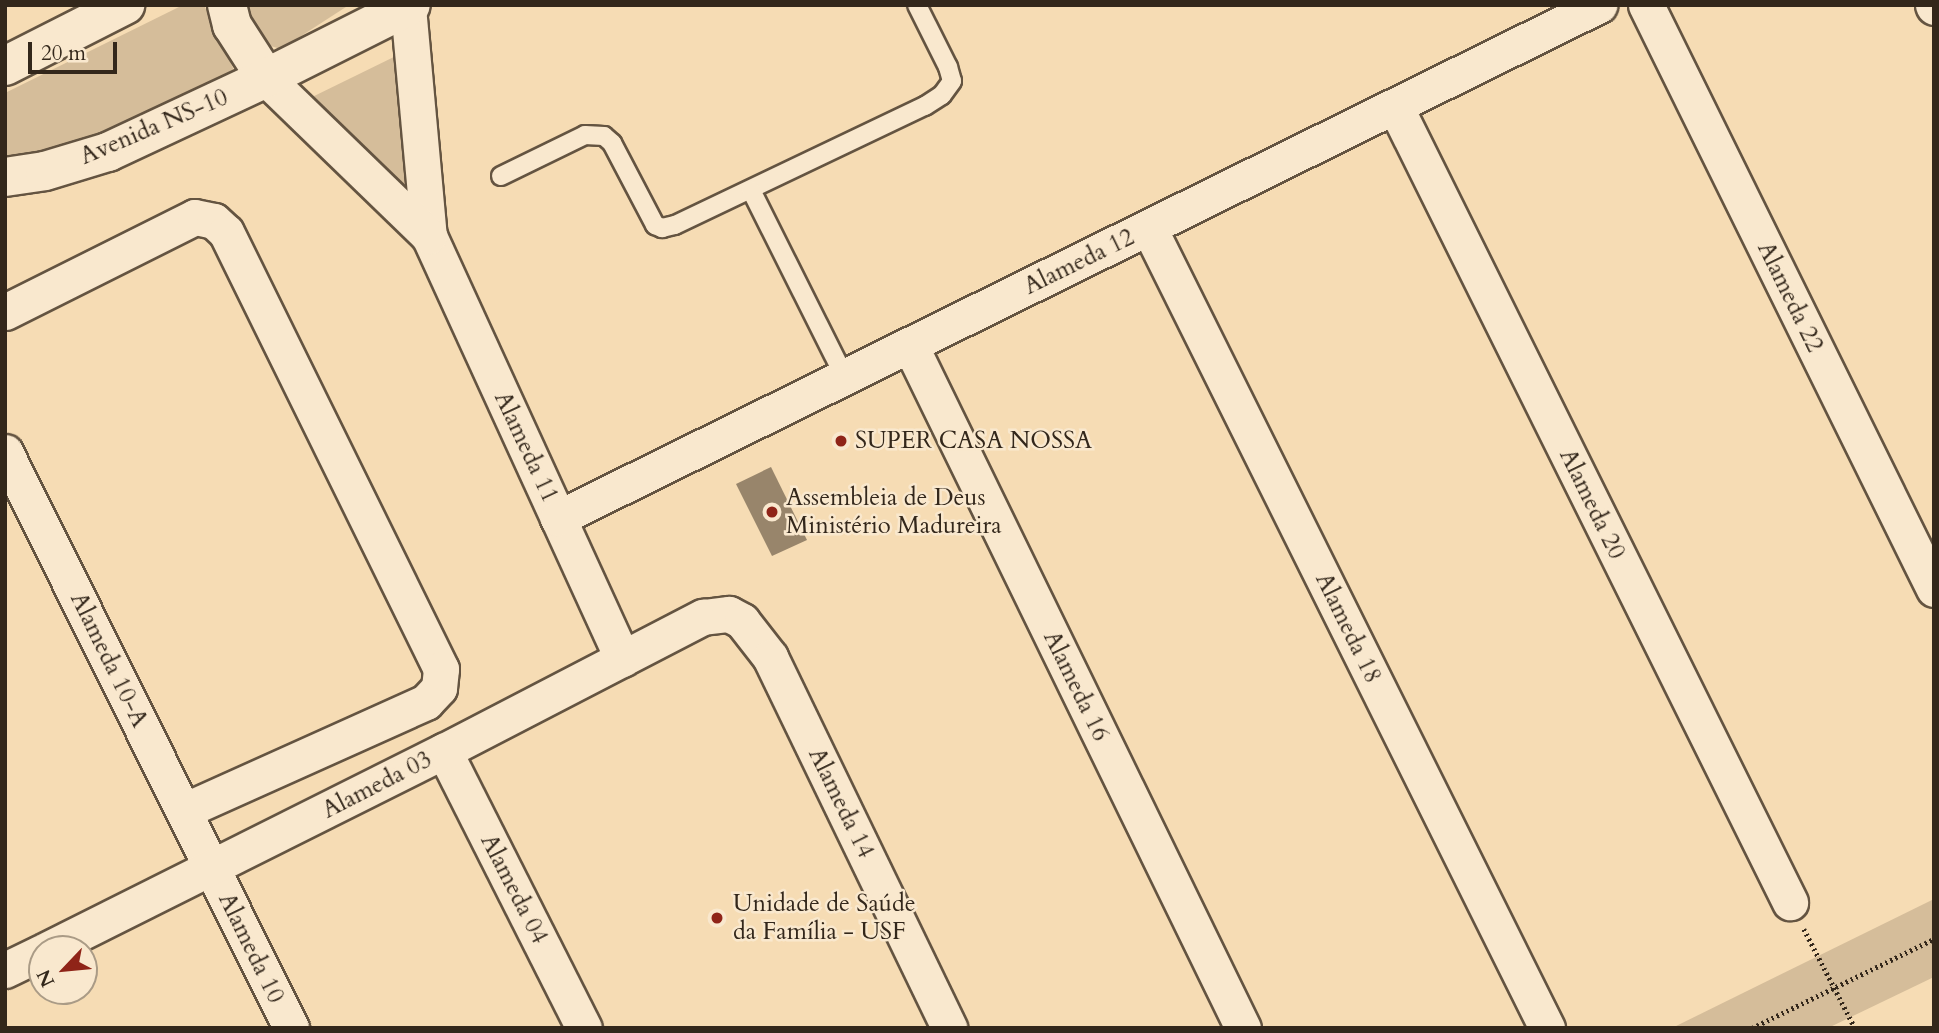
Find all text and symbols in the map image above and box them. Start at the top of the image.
scale bar [32,28,121,72]
text: 20 m [41,39,86,68]
street label: Avenida NS-10 [76,83,232,171]
street label: Alameda 12 [1019,223,1139,301]
street label: Alameda 22 [1751,237,1829,357]
street label: Alameda 11 [488,387,564,507]
place label: SUPER CASA NOSSA [855,427,1092,455]
marker: SUPER CASA NOSSA [833,433,849,449]
street label: Alameda 20 [1553,444,1631,564]
place label: Assembleia de Deus Ministério Madureira [786,484,1002,540]
marker: Assembleia de Deus Ministério Madureira [764,504,780,520]
street label: Alameda 18 [1309,568,1387,688]
street label: Alameda 10-A [64,588,154,732]
street label: Alameda 16 [1037,626,1115,746]
street label: Alameda 14 [802,743,880,863]
street label: Alameda 03 [317,745,437,825]
street label: Alameda 04 [474,829,554,949]
street label: Alameda 10 [212,888,290,1008]
place label: Unidade de Saúde da Família - USF [733,890,916,946]
marker: Unidade de Saúde da Família - USF [707,908,727,928]
north arrow [28,935,98,1005]
text: N [31,965,61,991]

